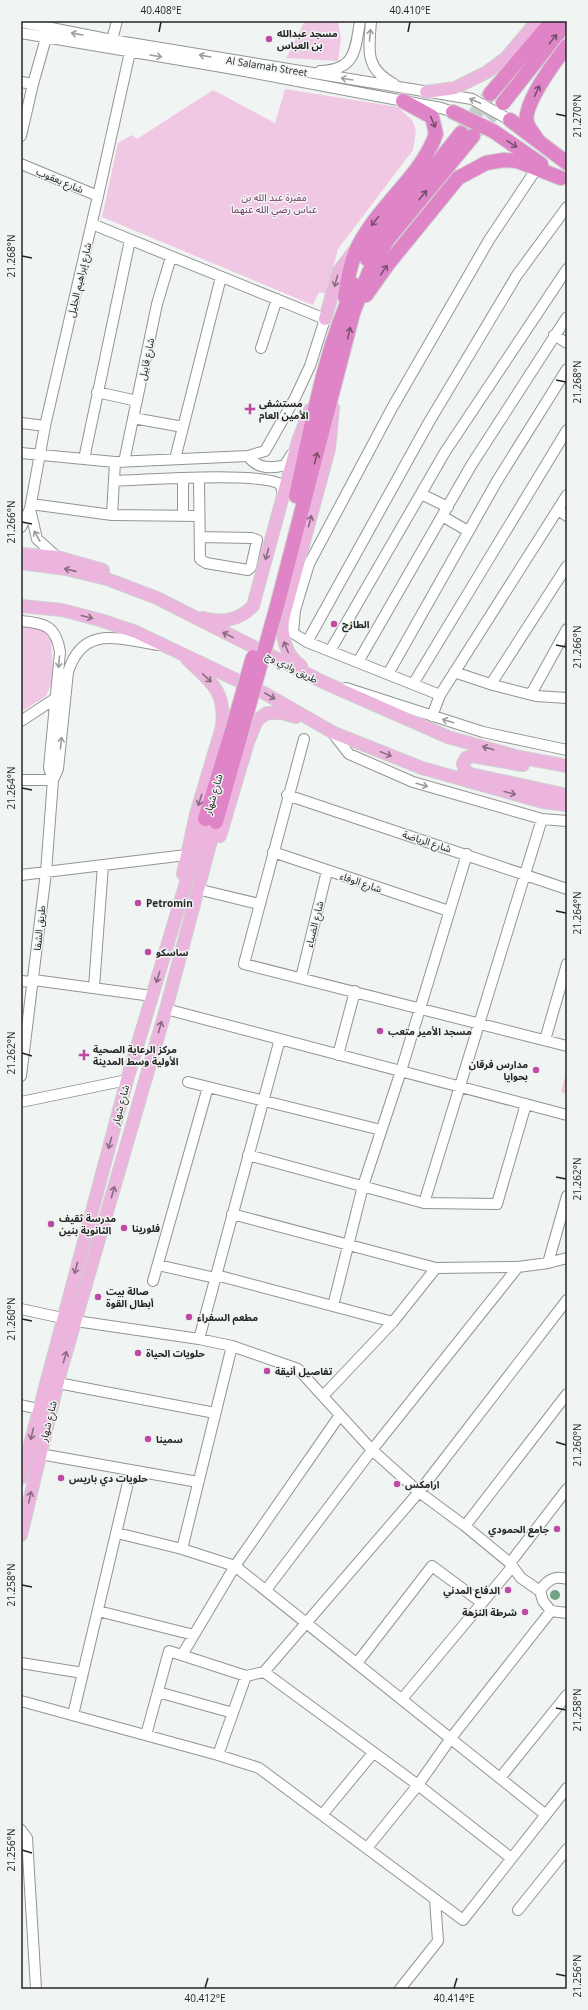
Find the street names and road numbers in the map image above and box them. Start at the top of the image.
street label: Al Salamah Street [225,53,309,79]
street label: شارع يعقوب [34,164,86,197]
street label: شارع إبراهيم الخليل [64,241,95,319]
street label: شارع قابيل [135,336,158,382]
street label: طريق وادي وج [263,648,321,687]
street label: شارع شهار [200,772,227,817]
street label: شارع الرياضة [400,827,453,856]
street label: شارع الوفاء [338,868,384,897]
street label: شارع الضياء [301,899,328,949]
street label: طريق الشفا [30,904,48,951]
street label: شارع شهار [108,1083,133,1128]
street label: شارع شهار [36,1399,61,1444]

